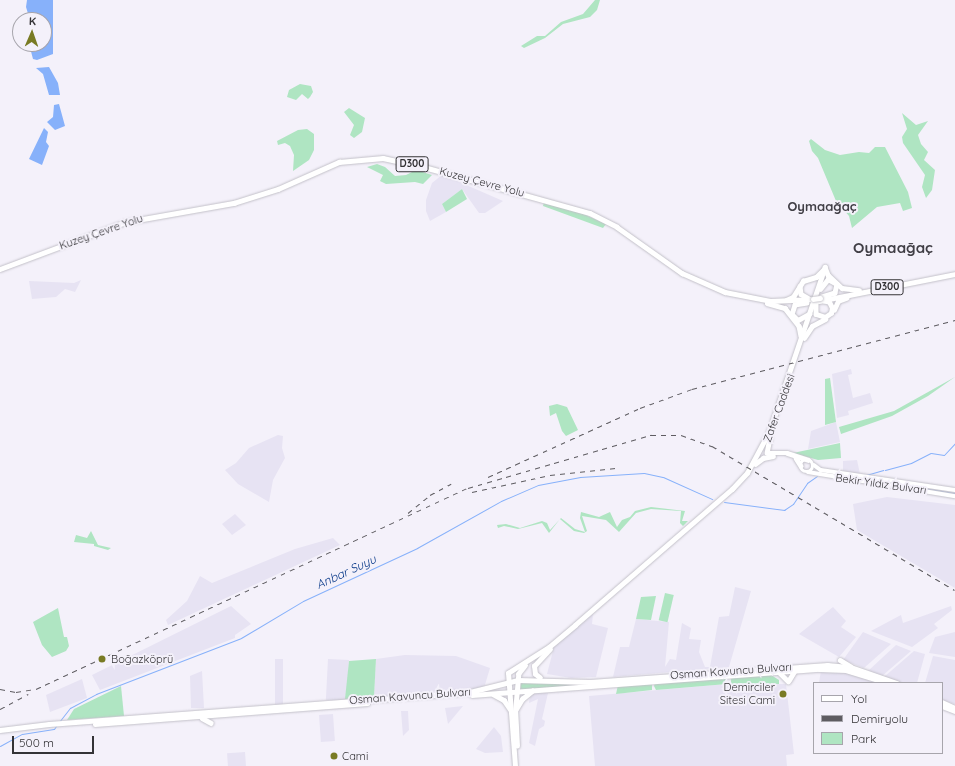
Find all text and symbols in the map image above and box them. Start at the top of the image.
north arrow [12,12,52,52]
text: K [29,14,36,28]
road number: D300 [395,156,429,172]
street label: Kuzey Çevre Yolu [438,164,526,200]
district label: Oymaağaç [787,198,857,214]
street label: Kuzey Çevre Yolu [57,212,145,252]
district label: Oymaağaç [853,239,933,257]
road number: D300 [870,279,904,295]
street label: Zafer Caddesi [761,372,797,444]
street label: Bekir Yıldız Bulvarı [835,471,927,497]
water label: Anbar Suyu [314,552,378,592]
place label: Boğazköprü [111,652,173,666]
marker: Boğazköprü [96,653,108,665]
street label: Osman Kavuncu Bulvarı [670,660,792,682]
place label: Demirciler Sitesi Cami [720,681,775,707]
legend [813,682,943,754]
street label: Osman Kavuncu Bulvarı [349,685,471,707]
marker: Demirciler Sitesi Cami [778,689,788,699]
text: Yol [851,691,867,706]
text: Demiryolu [851,711,908,726]
scale bar [14,728,96,754]
text: Park [851,731,876,746]
text: 500 m [19,735,54,750]
place label: Cami [342,749,368,763]
marker: Cami [329,751,339,761]

